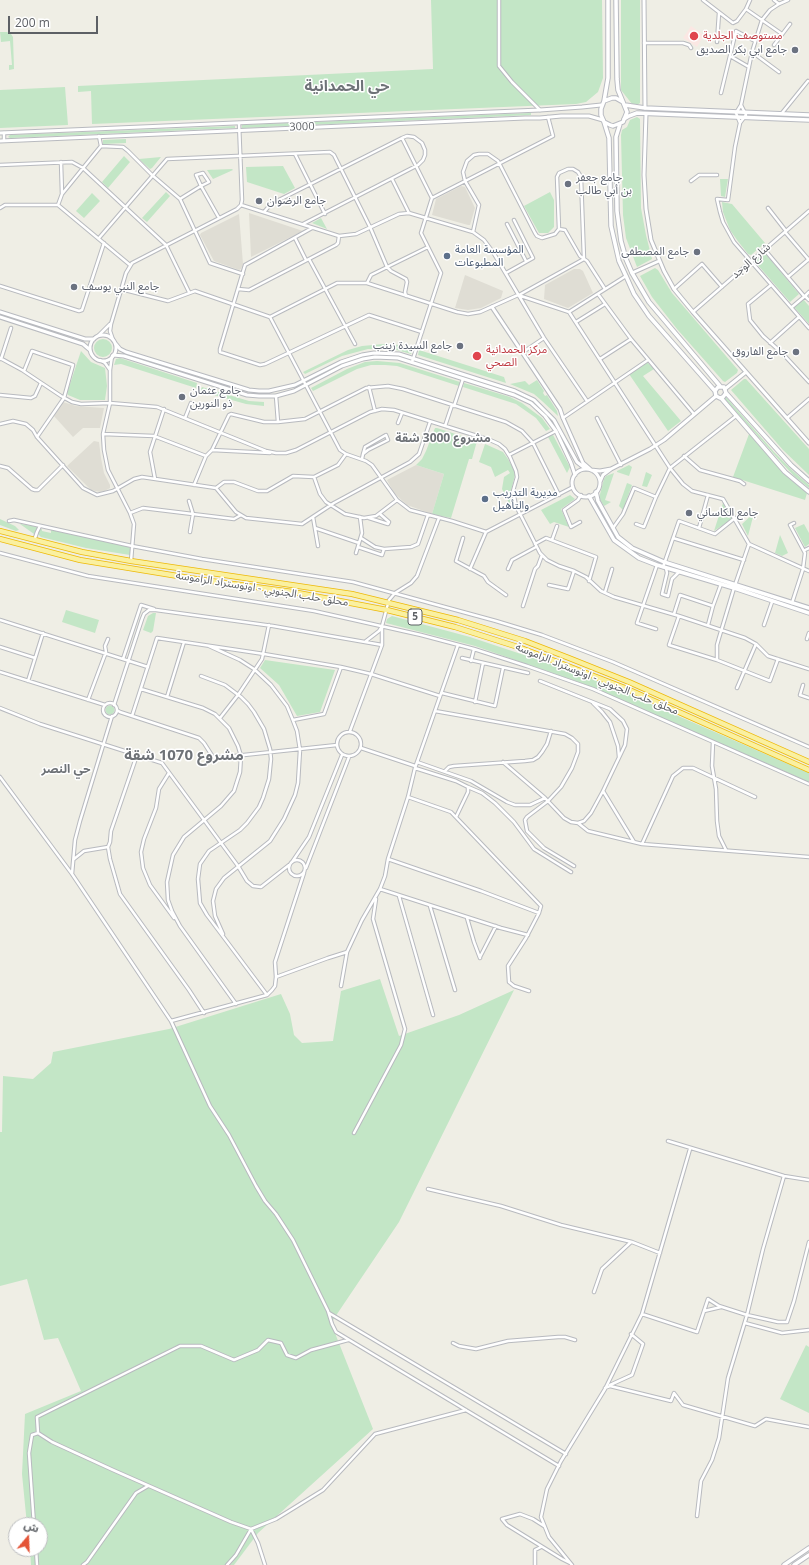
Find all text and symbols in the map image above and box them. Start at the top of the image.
scale bar [10,8,100,34]
text: 200 m [15,14,50,31]
place label: مستوصف الجلدية [703,29,783,43]
marker: مستوصف الجلدية [688,30,700,42]
place label: جامع ابي بكر الصديق [697,43,787,57]
marker: جامع ابي بكر الصديق [790,45,800,55]
district label: حي الحمدانية [305,78,389,96]
street label: 3000 [289,120,315,134]
place label: جامع جعفر بن أبي طالب [576,171,632,197]
marker: جامع جعفر بن أبي طالب [563,179,573,189]
place label: جامع الرضوان [267,194,326,208]
marker: جامع الرضوان [254,196,264,206]
street label: شارع الوجد [729,241,773,281]
place label: المؤسسة العامة المطبوعات [455,243,524,269]
place label: جامع المصطفى [621,245,689,259]
marker: جامع المصطفى [692,247,702,257]
marker: المؤسسة العامة المطبوعات [442,251,452,261]
place label: جامع النبي يوسف [82,280,159,294]
marker: جامع النبي يوسف [69,282,79,292]
place label: جامع السيدة زينب [373,339,452,353]
marker: جامع السيدة زينب [455,341,465,351]
place label: مركز الحمدانية الصحي [486,343,547,369]
place label: جامع الفاروق [732,345,788,359]
marker: جامع الفاروق [791,347,801,357]
marker: مركز الحمدانية الصحي [471,350,483,362]
place label: جامع عثمان ذو النورين [190,384,241,410]
marker: جامع عثمان ذو النورين [177,392,187,402]
district label: مشروع 3000 شقة [395,432,491,446]
place label: مديرية التدريب والتأهيل [493,486,558,512]
marker: مديرية التدريب والتأهيل [480,494,490,504]
place label: جامع الكاساني [697,506,758,520]
marker: جامع الكاساني [684,508,694,518]
street label: محلق حلب الجنوبي - اوتوستراد الراموسة [175,569,349,609]
road number: 5 [408,609,422,625]
street label: محلق حلب الجنوبي - اوتوستراد الراموسة [513,640,681,718]
district label: مشروع 1070 شقة [124,747,244,765]
district label: حي النصر [41,763,91,777]
north arrow [8,1517,48,1557]
text: ش [22,1517,41,1536]

